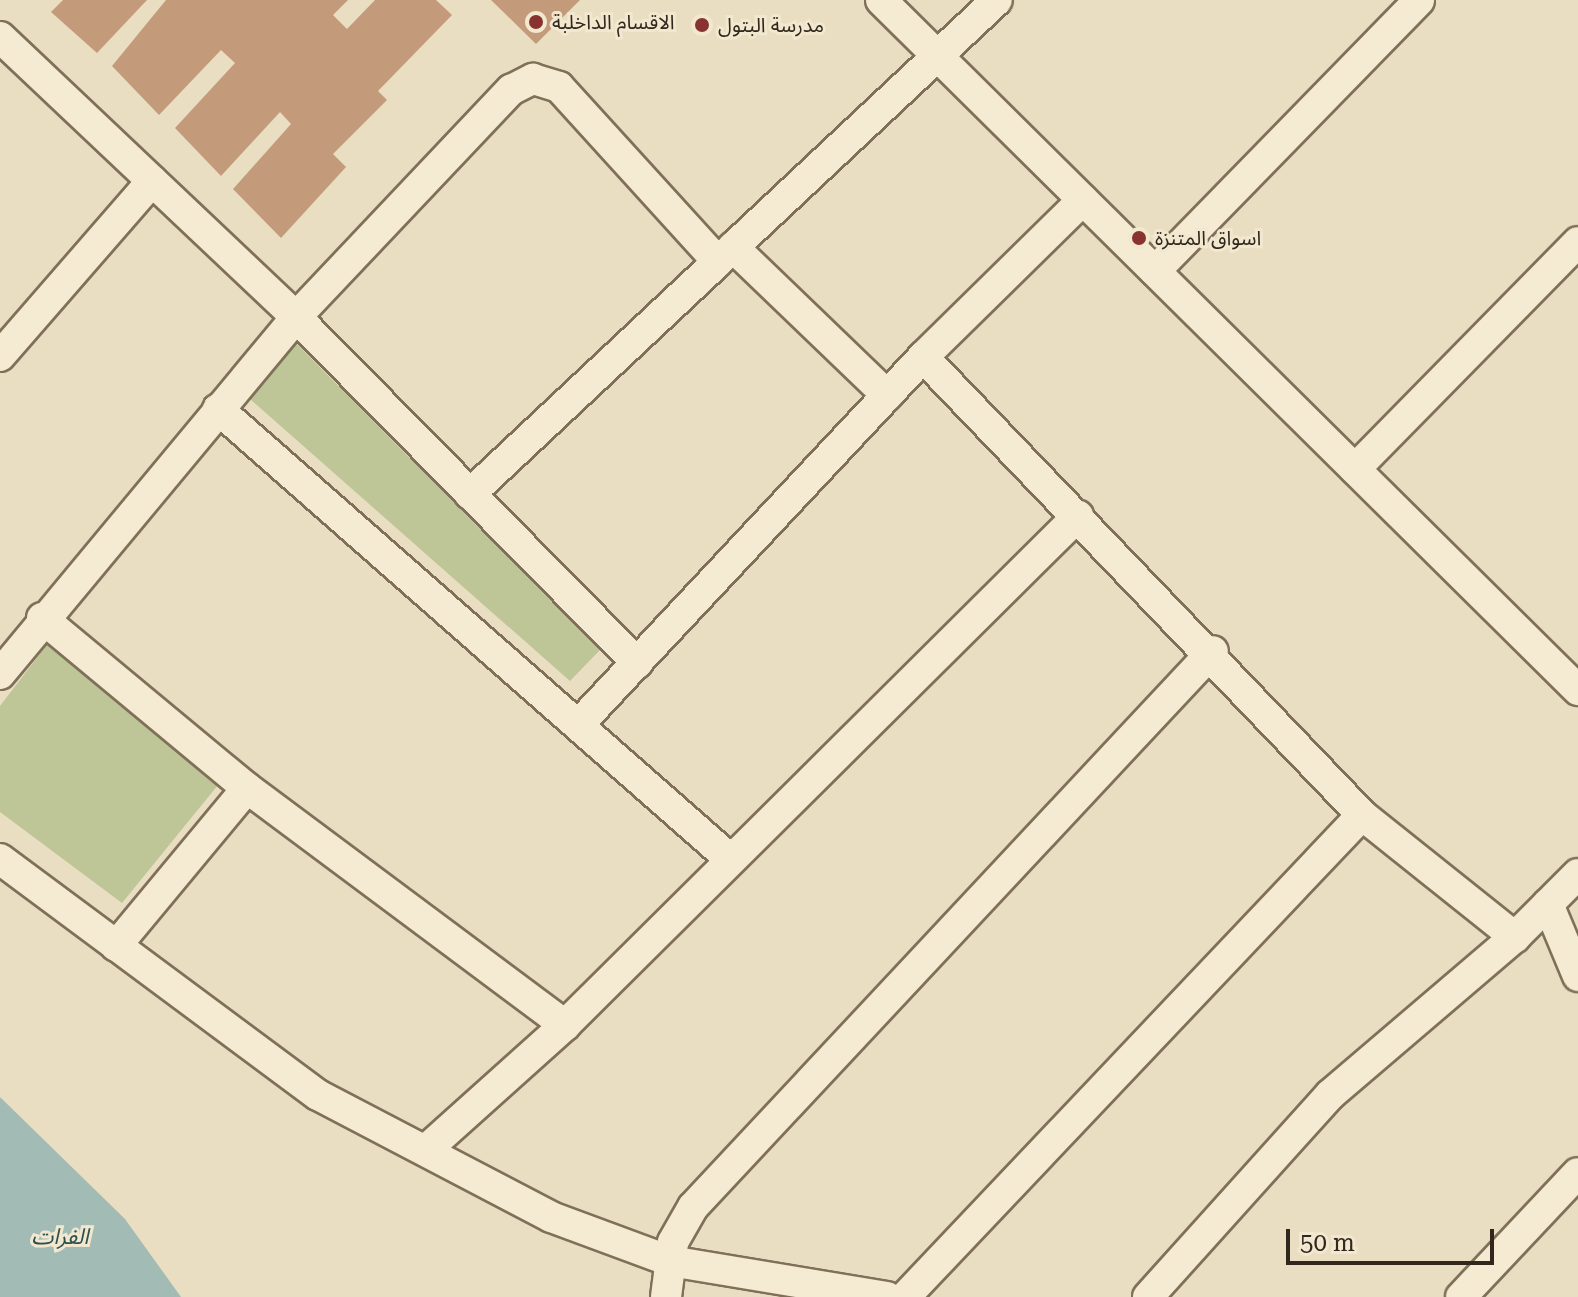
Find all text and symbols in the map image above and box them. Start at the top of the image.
place label: الاقسام الداخلبة [552,10,675,34]
marker: الاقسام الداخلبة [527,13,545,31]
place label: مدرسة البتول [718,13,824,37]
marker: مدرسة البتول [693,16,711,34]
place label: اسواق المتنزة [1155,226,1261,250]
marker: اسواق المتنزة [1130,229,1148,247]
scale bar [1290,1213,1498,1263]
water label: الفرات [31,1224,89,1250]
text: 50 m [1300,1229,1355,1257]

